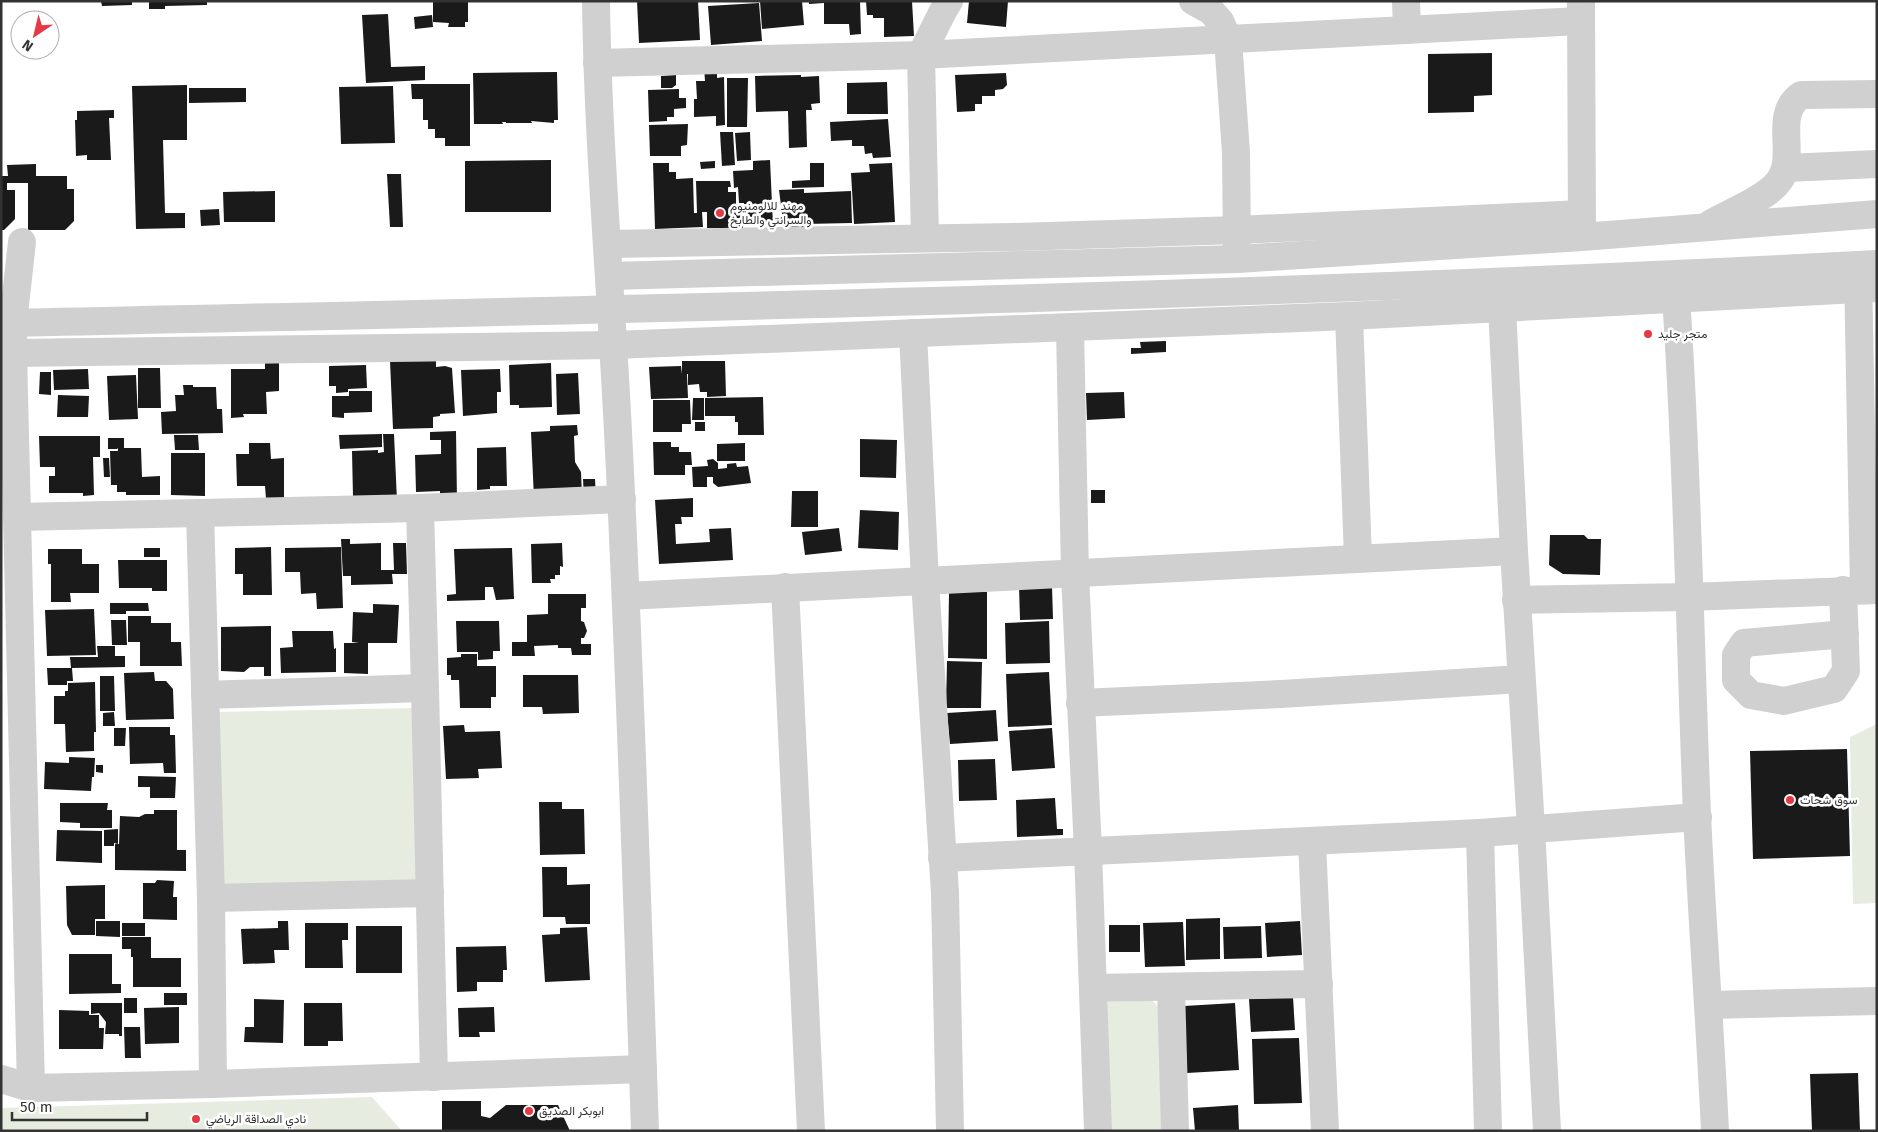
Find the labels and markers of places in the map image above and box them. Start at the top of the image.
place label: مهند للالومنيوم والسرانتي والطابخ [730,199,812,230]
marker: مهند للالومنيوم والسرانتي والطابخ [714,207,726,219]
place label: متجر جليد [1658,327,1707,342]
marker: متجر جليد [1642,328,1654,340]
place label: سوق شحات [1800,793,1858,808]
marker: سوق شحات [1784,794,1796,806]
place label: ابوبكر الصديق [539,1104,604,1119]
marker: ابوبكر الصديق [523,1105,535,1117]
place label: نادي الصداقة الرياضي [206,1112,306,1129]
marker: نادي الصداقة الرياضي [190,1113,202,1125]

